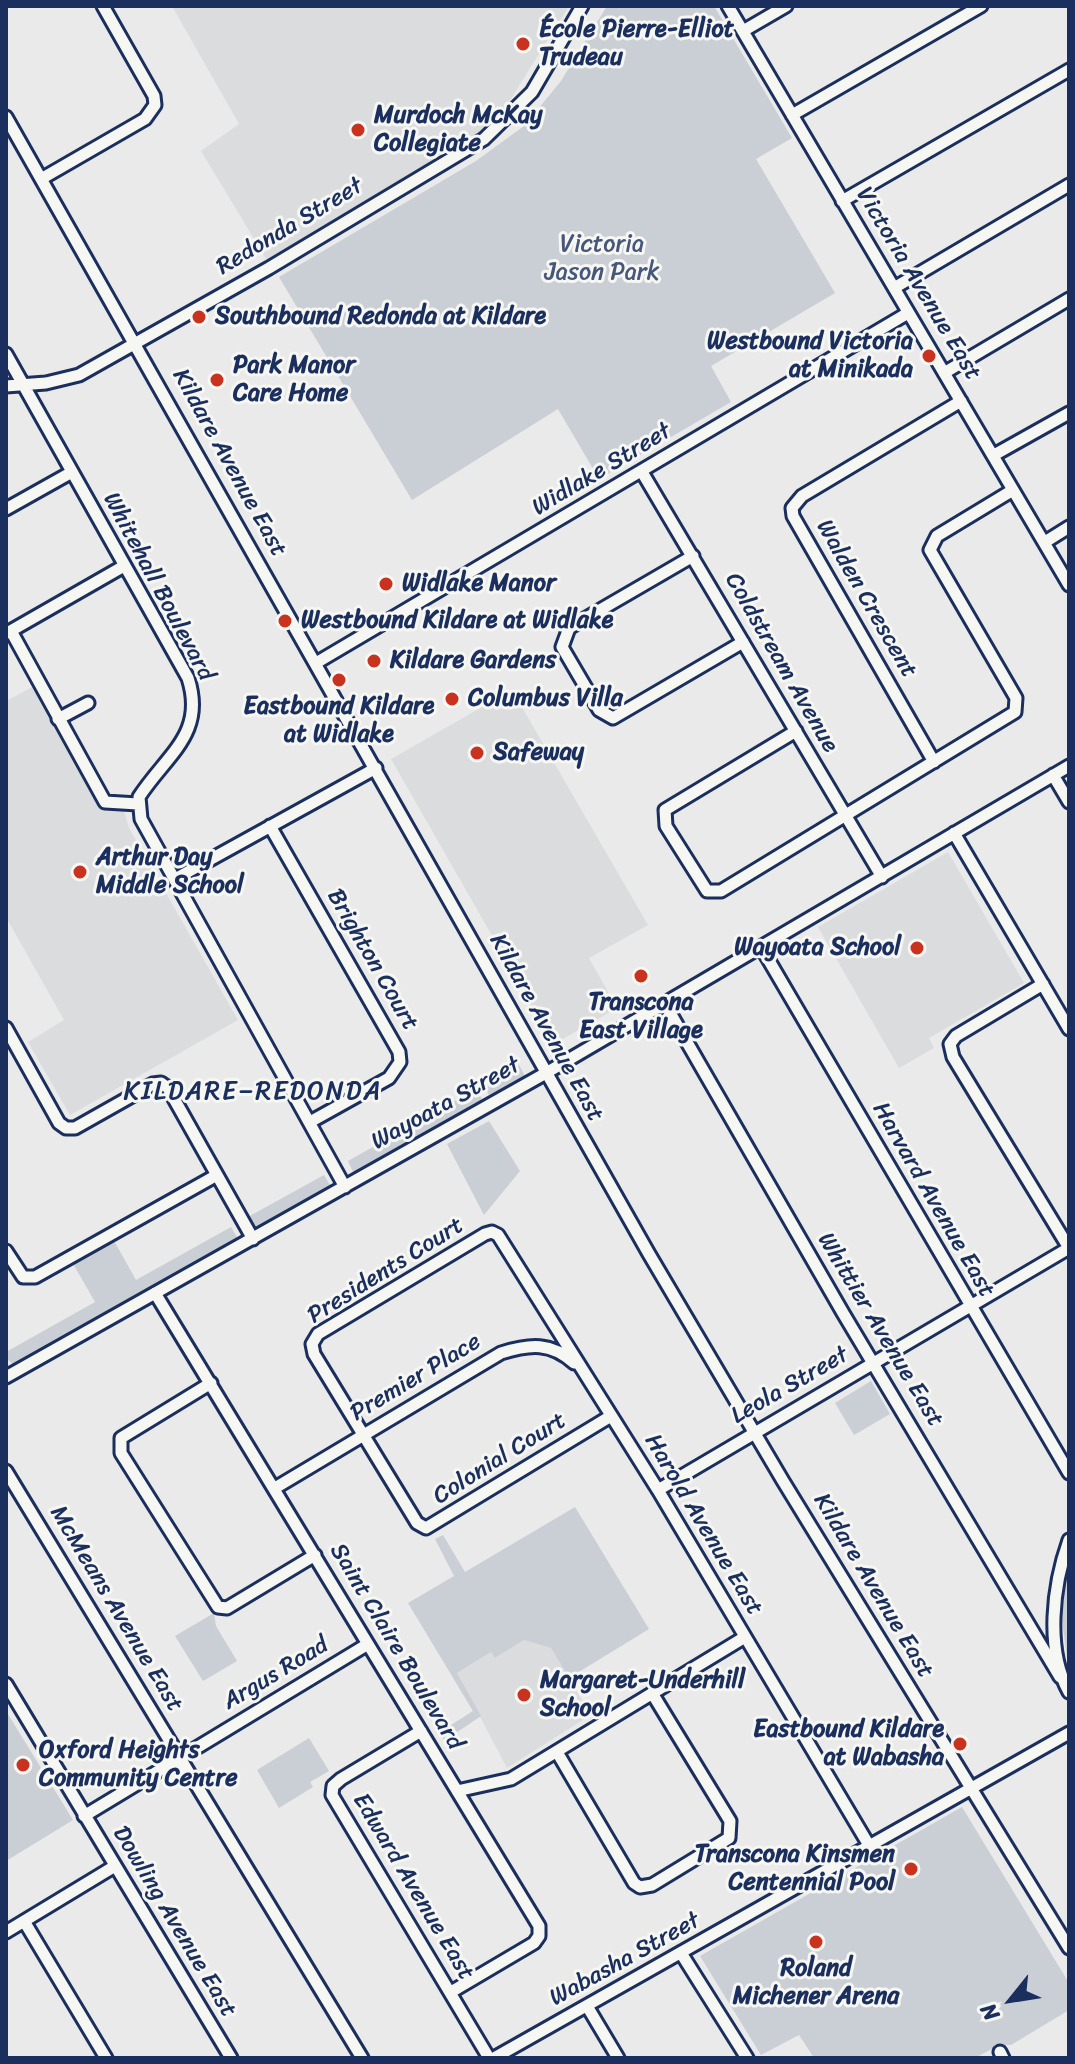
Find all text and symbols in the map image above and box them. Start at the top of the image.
place label: École Pierre-Elliot Trudeau [539,16,734,72]
marker: École Pierre-Elliot Trudeau [514,35,532,53]
place label: Murdoch McKay Collegiate [374,102,543,158]
marker: Murdoch McKay Collegiate [349,121,367,139]
street label: Redonda Street [212,172,368,282]
street label: Victoria Avenue East [849,182,987,386]
park label: Victoria Jason Park [545,231,659,287]
place label: Southbound Redonda at Kildare [215,303,546,331]
marker: Southbound Redonda at Kildare [190,308,208,326]
place label: Westbound Victoria at Minikada [707,328,913,384]
marker: Westbound Victoria at Minikada [920,347,938,365]
place label: Park Manor Care Home [233,352,355,408]
street label: Kildare Avenue East [165,364,293,562]
marker: Park Manor Care Home [208,371,226,389]
street label: Widlake Street [527,417,677,523]
street label: Whitehall Boulevard [96,488,220,686]
street label: Walden Crescent [809,515,923,683]
street label: Coldstream Avenue [718,568,844,758]
place label: Widlake Manor [402,570,556,598]
marker: Widlake Manor [377,575,395,593]
place label: Westbound Kildare at Widlake [301,607,613,635]
marker: Westbound Kildare at Widlake [276,612,294,630]
place label: Kildare Gardens [390,647,556,675]
marker: Kildare Gardens [365,652,383,670]
marker: Eastbound Kildare at Widlake [330,671,348,689]
place label: Columbus Villa [468,685,623,713]
marker: Columbus Villa [443,690,461,708]
place label: Eastbound Kildare at Widlake [244,693,434,749]
place label: Safeway [493,739,584,767]
marker: Safeway [468,744,486,762]
place label: Arthur Day Middle School [96,844,244,900]
marker: Arthur Day Middle School [71,863,89,881]
street label: Brighton Court [320,884,424,1036]
street label: Kildare Avenue East [482,929,610,1127]
place label: Wayoata School [734,934,901,962]
marker: Wayoata School [908,939,926,957]
marker: Transcona East Village [632,967,650,985]
place label: Transcona East Village [579,989,703,1045]
street label: Wayoata Street [367,1051,525,1157]
district label: KILDARE–REDONDA [124,1076,382,1108]
street label: Harvard Avenue East [865,1097,1001,1303]
street label: Presidents Court [303,1211,469,1331]
street label: Whittier Avenue East [811,1228,949,1432]
street label: Premier Place [345,1328,487,1428]
street label: Leola Street [726,1341,854,1431]
street label: Colonial Court [428,1407,572,1511]
street label: Harold Avenue East [637,1429,769,1621]
street label: Kildare Avenue East [807,1489,939,1683]
street label: McMeans Avenue East [43,1501,189,1717]
street label: Saint Claire Boulevard [323,1539,469,1755]
street label: Argus Road [218,1631,334,1717]
place label: Margaret-Underhill School [540,1667,745,1723]
marker: Margaret-Underhill School [515,1686,533,1704]
place label: Eastbound Kildare at Wabasha [753,1716,944,1772]
marker: Eastbound Kildare at Wabasha [951,1735,969,1753]
place label: Oxford Heights Community Centre [39,1737,238,1793]
marker: Oxford Heights Community Centre [14,1756,32,1774]
street label: Edward Avenue East [346,1788,480,1986]
street label: Dowling Avenue East [106,1821,242,2023]
place label: Transcona Kinsmen Centennial Pool [695,1841,895,1897]
marker: Transcona Kinsmen Centennial Pool [902,1860,920,1878]
street label: Wabasha Street [545,1907,705,2013]
marker: Roland Michener Arena [807,1933,825,1951]
place label: Roland Michener Arena [733,1955,899,2011]
north arrow [971,1960,1051,2040]
text: N [969,1996,1010,2029]

